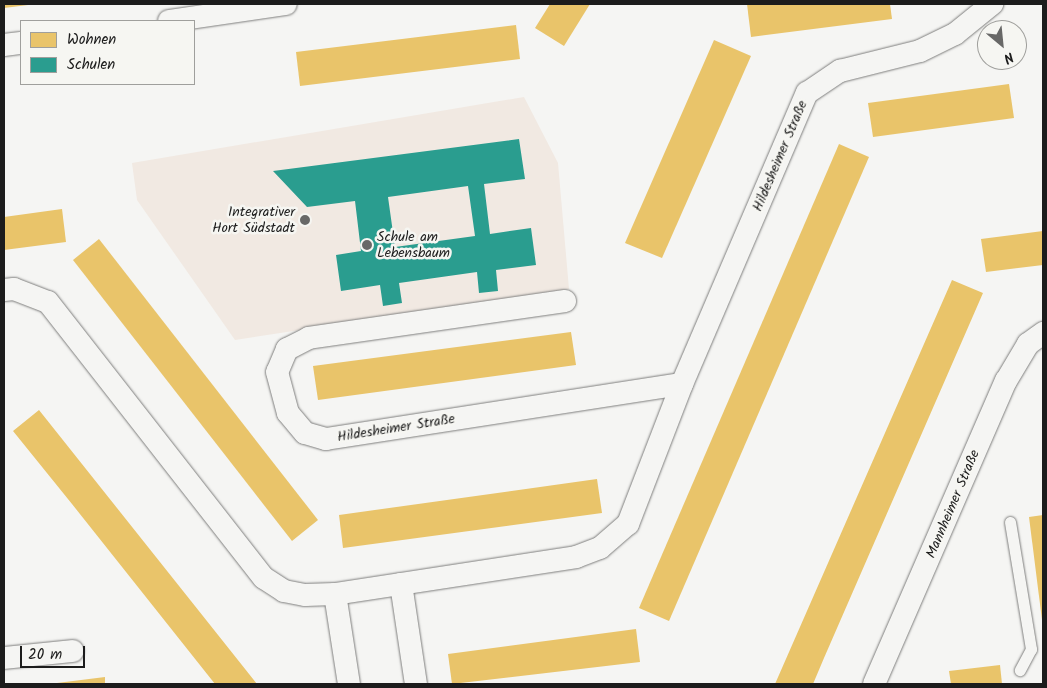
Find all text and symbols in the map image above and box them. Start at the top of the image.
legend [20,20,195,85]
north arrow [977,20,1027,70]
text: Wohnen [67,28,116,52]
text: N [1000,46,1018,69]
text: Schulen [67,53,115,77]
street label: Hildesheimer Straße [749,98,811,214]
place label: Integrativer Hort Südstadt [212,204,295,236]
marker: Integrativer Hort Südstadt [299,214,311,226]
place label: Schule am Lebensbaum [377,229,450,262]
marker: Schule am Lebensbaum [361,239,373,251]
street label: Hildesheimer Straße [336,410,456,446]
street label: Mannheimer Straße [923,447,983,561]
scale bar [22,636,88,668]
text: 20 m [28,643,62,667]

